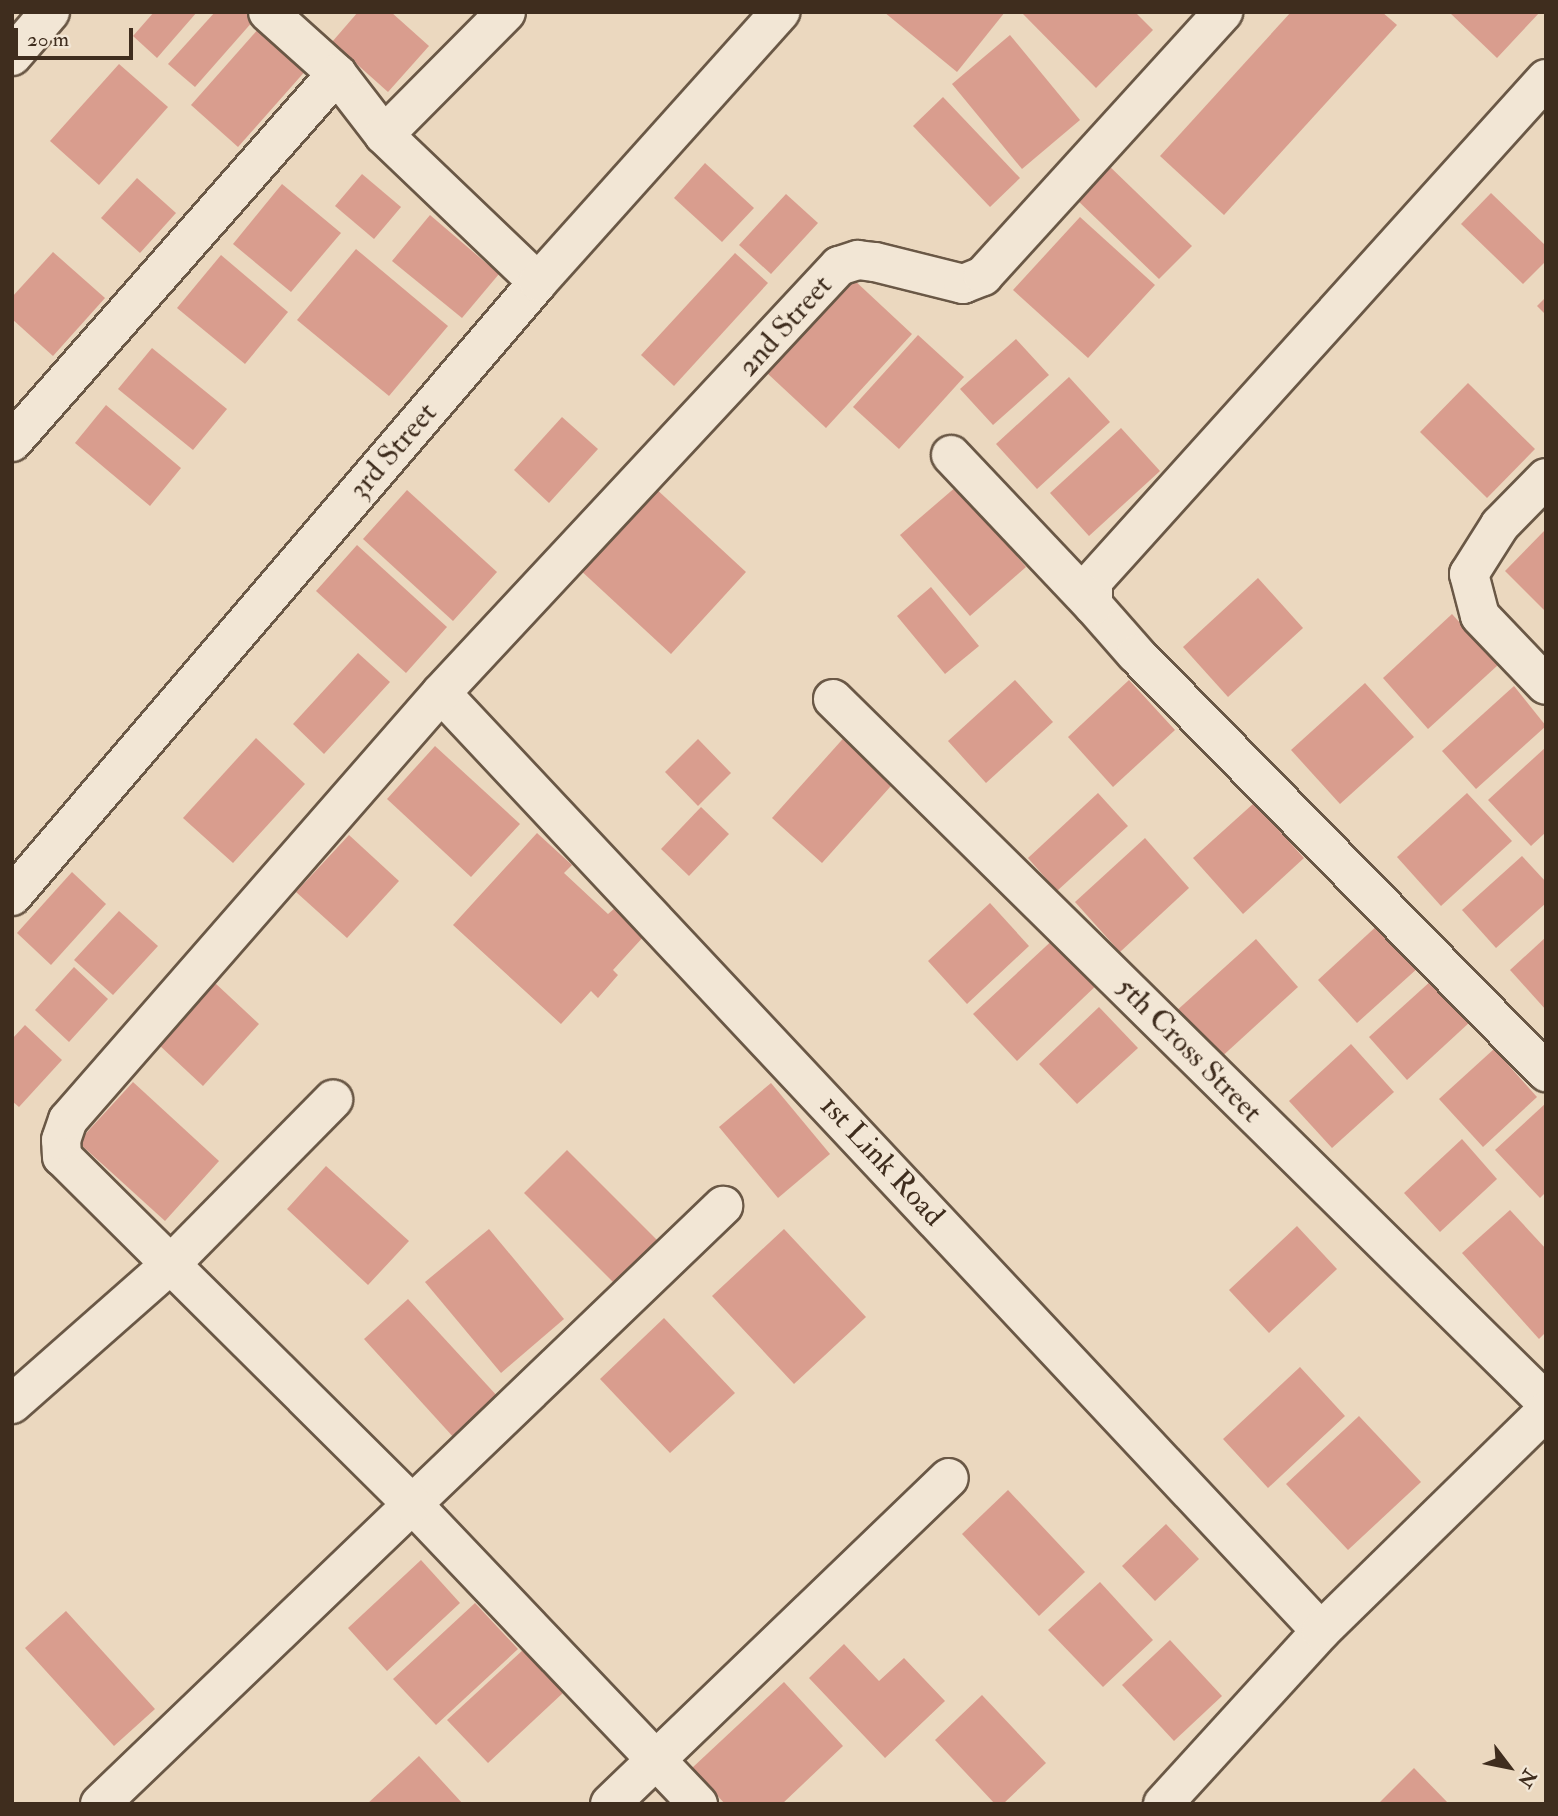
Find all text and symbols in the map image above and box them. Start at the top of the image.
scale bar [18,14,136,58]
text: 20 m [27,26,69,53]
street label: 2nd Street [730,268,840,384]
street label: 3rd Street [341,395,445,507]
street label: 5th Cross Street [1109,970,1269,1130]
street label: 1st Link Road [812,1088,952,1234]
north arrow [1474,1732,1544,1802]
text: N [1512,1765,1541,1792]

